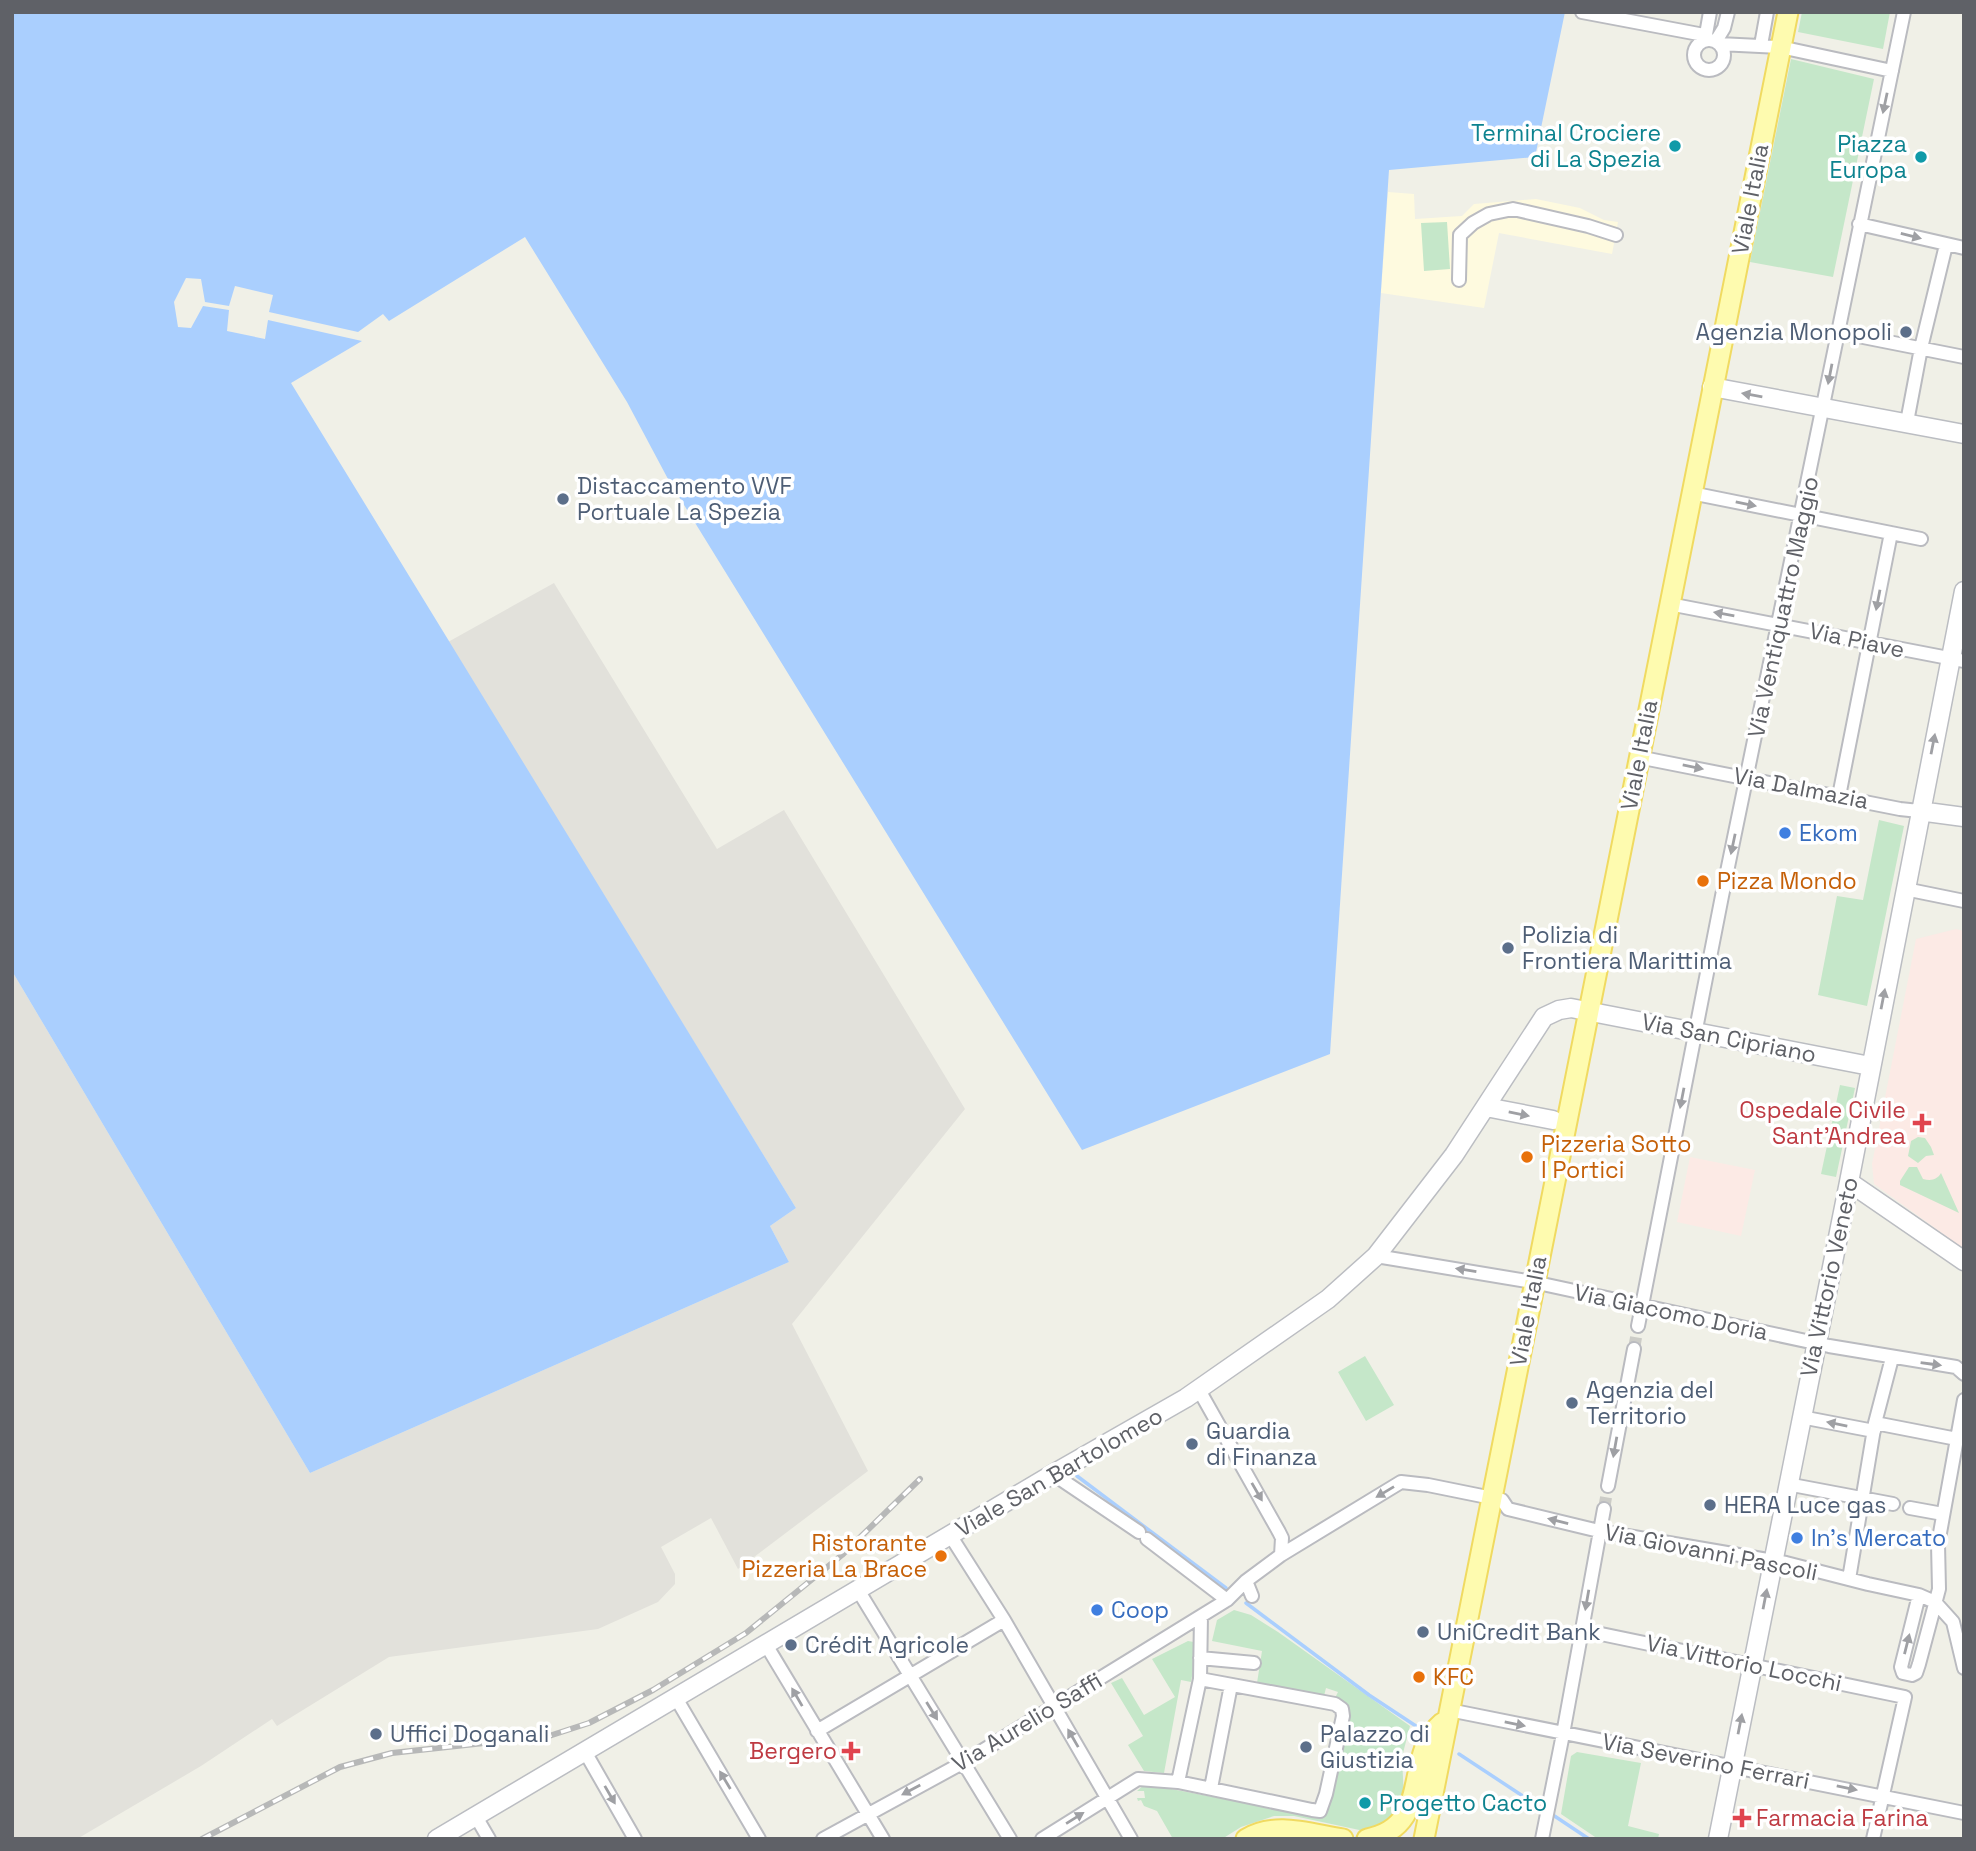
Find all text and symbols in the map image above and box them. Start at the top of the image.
one-way arrow [1879,92,1890,114]
place label: Terminal Crociere di La Spezia [1471,118,1661,174]
place label: Piazza Europa [1829,129,1907,185]
marker: Terminal Crociere di La Spezia [1667,138,1683,154]
street label: Viale Italia [1725,141,1775,257]
marker: Piazza Europa [1913,149,1929,165]
one-way arrow [1900,231,1922,242]
place label: Agenzia Monopoli [1696,317,1892,347]
marker: Agenzia Monopoli [1898,324,1914,340]
one-way arrow [1824,363,1835,385]
one-way arrow [1741,389,1763,400]
place label: Distaccamento VVF Portuale La Spezia [577,471,792,527]
street label: Via Ventiquattro Maggio [1741,474,1825,740]
marker: Distaccamento VVF Portuale La Spezia [555,491,571,507]
one-way arrow [1735,499,1757,510]
one-way arrow [1872,589,1883,611]
one-way arrow [1712,608,1734,619]
street label: Via Piave [1807,615,1907,665]
street label: Viale Italia [1614,697,1664,813]
one-way arrow [1927,733,1938,755]
street label: Via Dalmazia [1731,760,1871,816]
one-way arrow [1682,762,1704,773]
place label: Ekom [1799,818,1858,848]
marker: Ekom [1777,825,1793,841]
one-way arrow [1728,833,1739,855]
place label: Pizza Mondo [1717,866,1857,896]
marker: Pizza Mondo [1695,873,1711,889]
place label: Polizia di Frontiera Marittima [1522,920,1732,976]
marker: Polizia di Frontiera Marittima [1500,940,1516,956]
one-way arrow [1878,988,1889,1010]
street label: Via San Cipriano [1639,1006,1819,1070]
one-way arrow [1677,1087,1688,1109]
place label: Ospedale Civile Sant'Andrea [1739,1095,1906,1151]
one-way arrow [1508,1108,1530,1119]
marker: Ospedale Civile Sant'Andrea [1912,1113,1932,1133]
place label: Pizzeria Sotto I Portici [1541,1129,1692,1185]
marker: Pizzeria Sotto I Portici [1519,1149,1535,1165]
street label: Via Vittorio Veneto [1793,1174,1865,1380]
street label: Viale Italia [1503,1253,1553,1369]
one-way arrow [1455,1264,1477,1275]
street label: Via Giacomo Doria [1571,1277,1771,1347]
one-way arrow [1920,1358,1942,1369]
place label: Agenzia del Territorio [1586,1375,1714,1431]
marker: Agenzia del Territorio [1564,1395,1580,1411]
street label: Viale San Bartolomeo [950,1400,1168,1544]
place label: Guardia di Finanza [1206,1416,1317,1472]
one-way arrow [1826,1418,1848,1429]
marker: Guardia di Finanza [1184,1436,1200,1452]
one-way arrow [1610,1436,1621,1458]
one-way arrow [1251,1482,1263,1502]
one-way arrow [1375,1486,1394,1498]
place label: HERA Luce gas [1724,1490,1886,1520]
marker: HERA Luce gas [1702,1497,1718,1513]
one-way arrow [1547,1515,1569,1526]
street label: Via Giovanni Pascoli [1602,1517,1820,1587]
place label: In's Mercato [1811,1523,1946,1553]
place label: Ristorante Pizzeria La Brace [742,1528,927,1584]
marker: In's Mercato [1789,1530,1805,1546]
marker: Ristorante Pizzeria La Brace [933,1548,949,1564]
one-way arrow [1759,1588,1770,1610]
one-way arrow [1581,1589,1592,1611]
place label: Coop [1111,1595,1169,1625]
marker: Coop [1089,1602,1105,1618]
place label: UniCredit Bank [1437,1617,1601,1647]
marker: UniCredit Bank [1415,1624,1431,1640]
street label: Via Vittorio Locchi [1643,1628,1845,1698]
place label: Crédit Agricole [805,1630,969,1660]
one-way arrow [1902,1633,1913,1655]
marker: Crédit Agricole [783,1637,799,1653]
place label: KFC [1433,1662,1474,1692]
street label: Via Aurelio Saffi [947,1665,1107,1779]
marker: KFC [1411,1669,1427,1685]
one-way arrow [790,1687,803,1706]
one-way arrow [925,1701,938,1720]
one-way arrow [1735,1713,1746,1735]
place label: Uffici Doganali [390,1719,549,1749]
place label: Palazzo di Giustizia [1320,1719,1430,1775]
one-way arrow [1504,1719,1526,1730]
marker: Uffici Doganali [368,1726,384,1742]
street label: Via Severino Ferrari [1600,1726,1812,1796]
one-way arrow [1067,1729,1079,1748]
place label: Bergero [749,1736,837,1766]
marker: Palazzo di Giustizia [1298,1739,1314,1755]
marker: Bergero [843,1743,859,1759]
one-way arrow [718,1771,731,1790]
one-way arrow [1836,1783,1858,1794]
one-way arrow [901,1784,921,1796]
one-way arrow [604,1785,616,1804]
place label: Progetto Cacto [1379,1788,1547,1818]
marker: Progetto Cacto [1357,1795,1373,1811]
place label: Farmacia Farina [1756,1803,1928,1833]
marker: Farmacia Farina [1734,1810,1750,1826]
one-way arrow [1065,1812,1084,1825]

